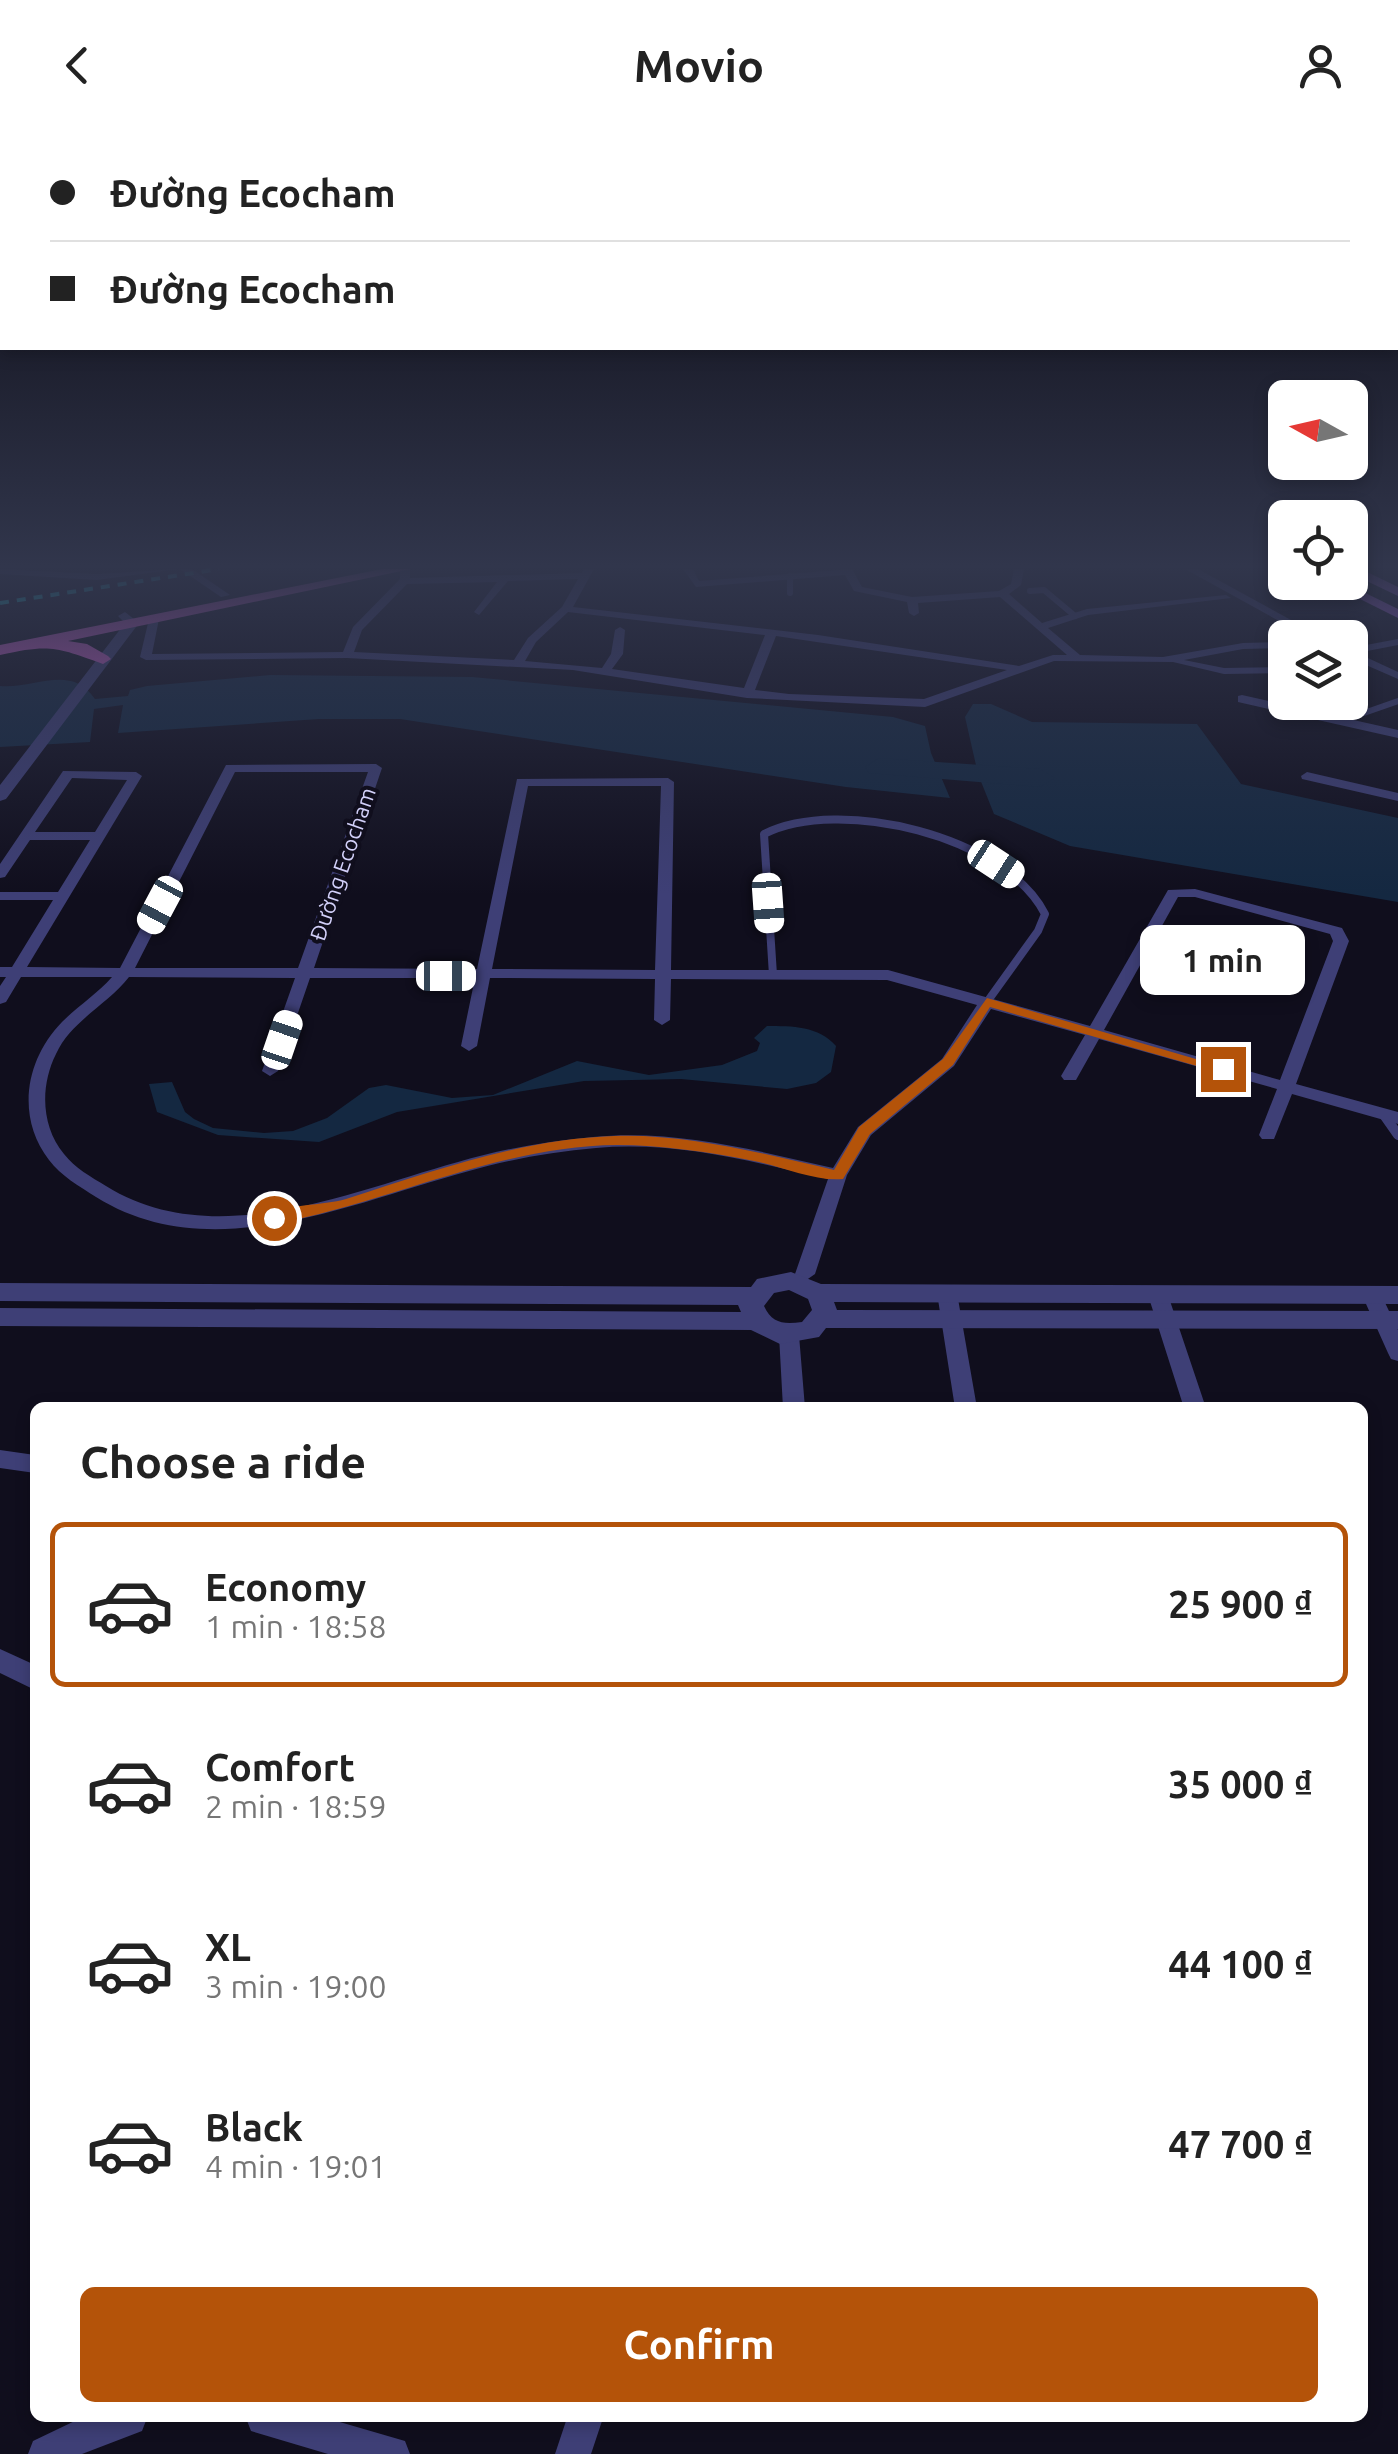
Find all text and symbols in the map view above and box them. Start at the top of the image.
icon: back [50,38,105,93]
icon: person [1293,38,1348,93]
text: Movio [634,40,764,91]
text: Đường Ecocham [110,172,395,214]
text: Đường Ecocham [110,268,395,310]
north arrow [1268,380,1368,480]
map controls [1268,380,1368,720]
button: locate [1268,500,1368,600]
button: layers [1268,620,1368,720]
street label: Đường Ecocham [304,784,380,944]
car [963,835,1029,893]
car [133,871,187,939]
car [751,872,785,934]
callout: 1 min [1140,924,1306,994]
text: 1 min [1182,942,1263,978]
car [416,961,476,991]
car [258,1007,306,1073]
route end [1201,1047,1246,1092]
route start [252,1196,297,1241]
text: Choose a ride [80,1436,366,1487]
icon: car [85,1560,175,1650]
text: Economy [205,1566,366,1608]
text: 25 900 ₫ [1168,1583,1313,1625]
text: 1 min · 18:58 [205,1608,387,1644]
icon: car [85,1740,175,1830]
text: Comfort [205,1746,355,1788]
text: 35 000 ₫ [1168,1763,1313,1805]
text: 2 min · 18:59 [205,1788,387,1824]
icon: car [85,1920,175,2010]
text: XL [205,1926,251,1968]
text: 44 100 ₫ [1168,1943,1313,1985]
text: 3 min · 19:00 [205,1968,387,2004]
icon: car [85,2100,175,2190]
text: Black [205,2106,303,2148]
text: 47 700 ₫ [1168,2123,1313,2165]
text: 4 min · 19:01 [205,2148,387,2184]
button: Confirm [80,2287,1318,2402]

